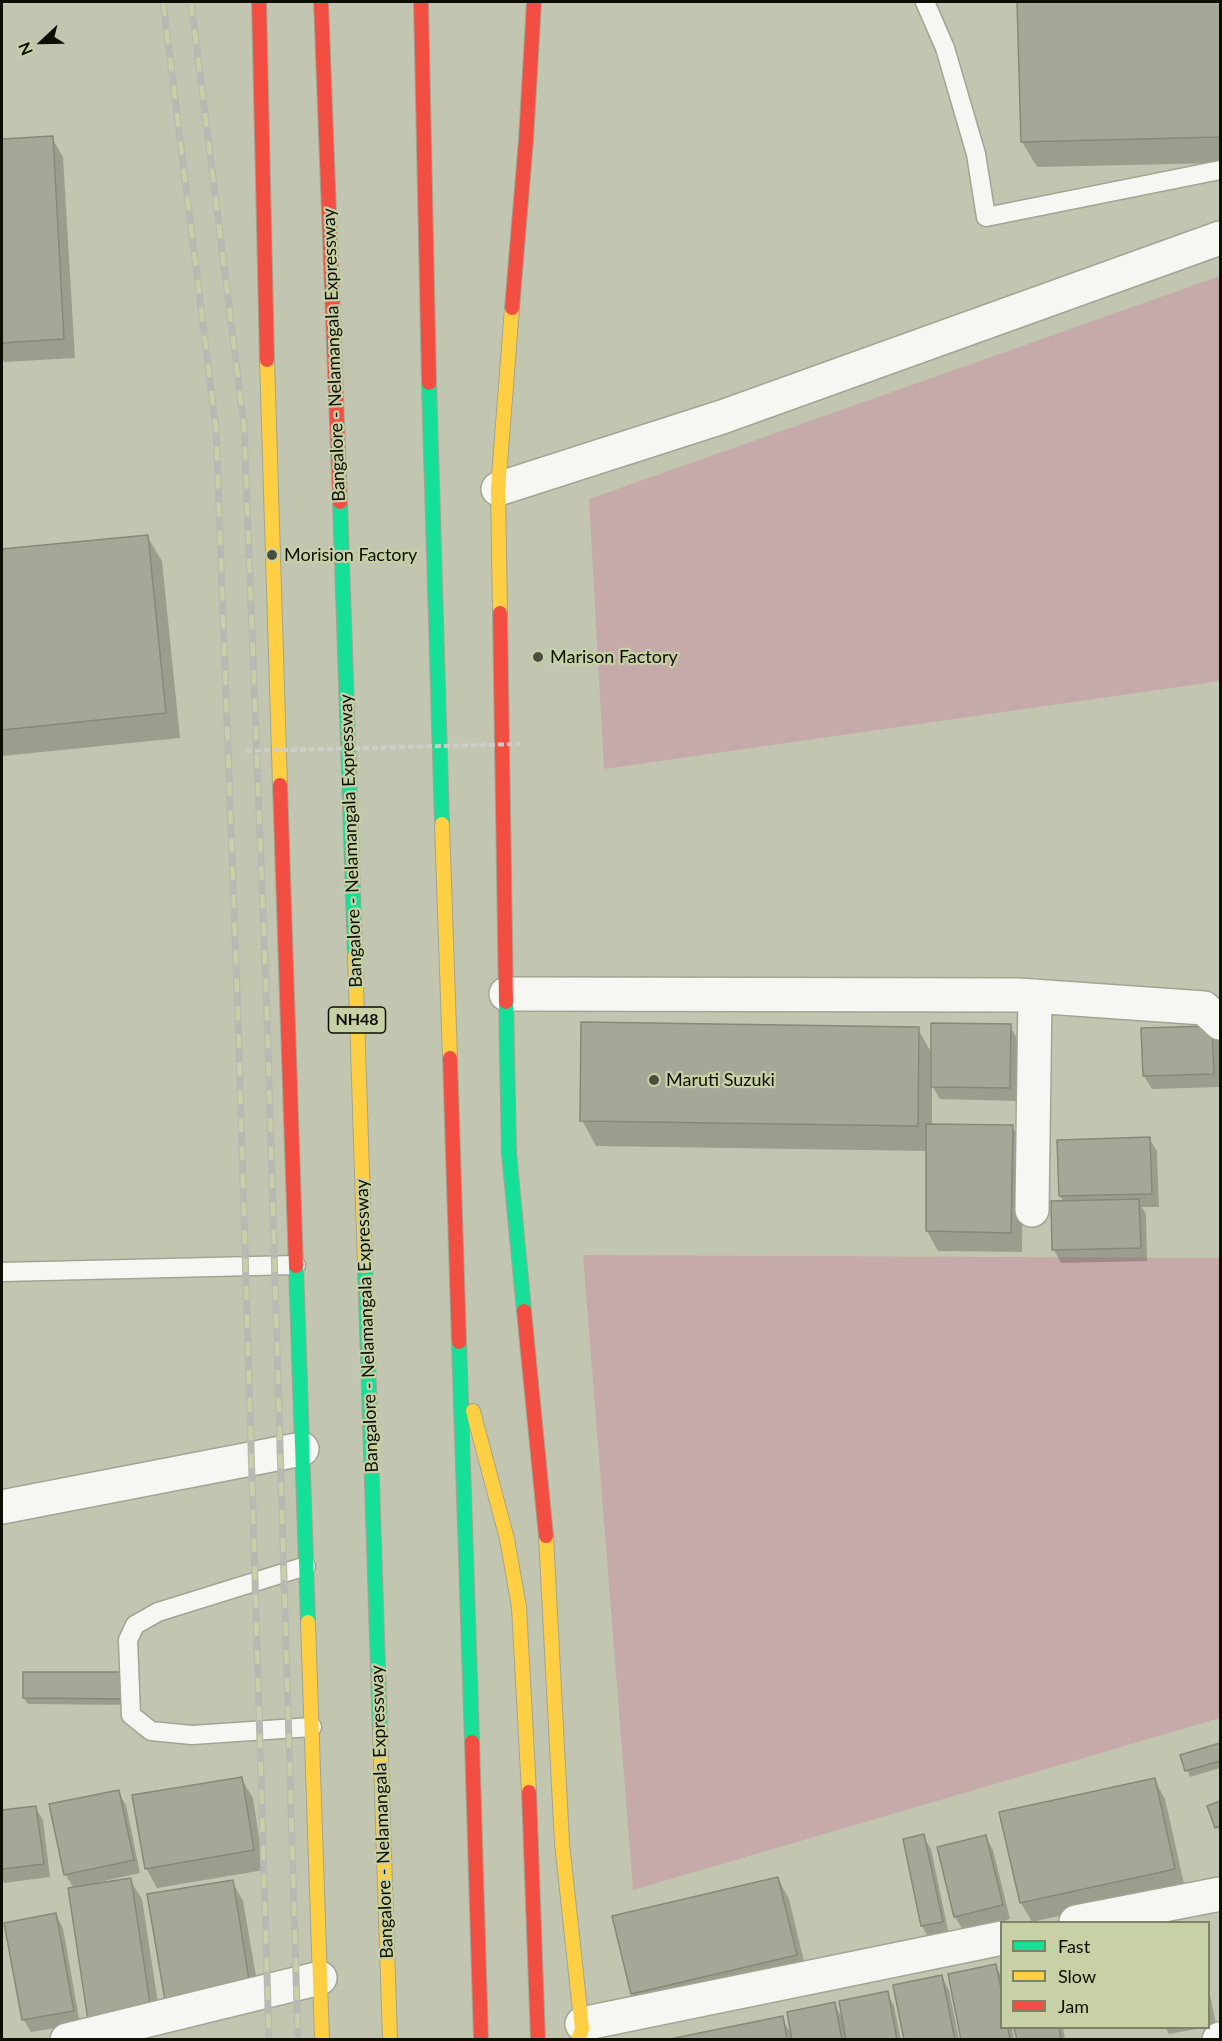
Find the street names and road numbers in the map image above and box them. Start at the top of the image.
street label: Bangalore - Nelamangala Expressway [318,208,350,502]
street label: Bangalore - Nelamangala Expressway [335,694,367,988]
road number: NH48 [328,1007,386,1033]
street label: Bangalore - Nelamangala Expressway [351,1179,383,1473]
street label: Bangalore - Nelamangala Expressway [366,1665,398,1959]

